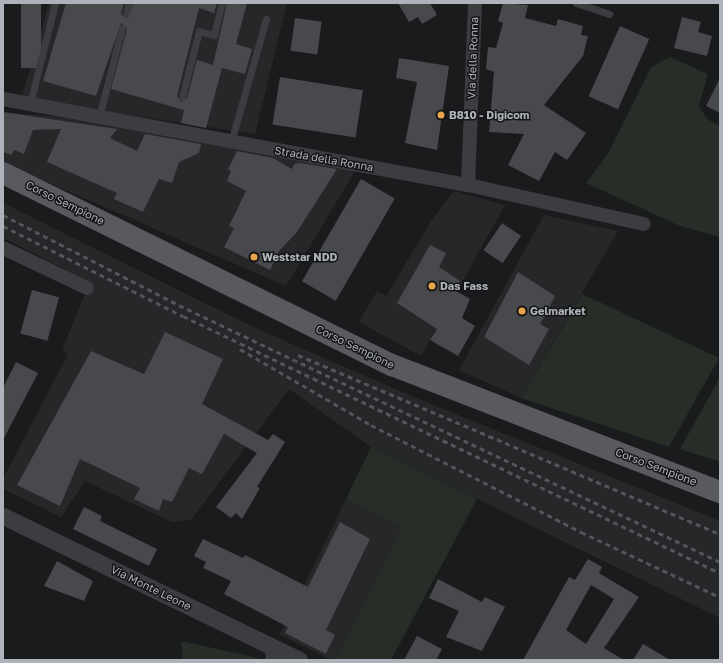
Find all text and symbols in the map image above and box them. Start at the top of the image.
street label: Via della Ronna [465,17,481,99]
place label: B810 - Digicom [449,108,529,122]
marker: B810 - Digicom [436,110,446,120]
street label: Strada della Ronna [274,144,374,174]
street label: Corso Sempione [23,178,107,228]
place label: Weststar NDD [262,250,337,264]
marker: Weststar NDD [249,252,259,262]
place label: Das Fass [440,279,488,293]
marker: Das Fass [427,281,437,291]
place label: Gelmarket [530,304,586,318]
marker: Gelmarket [517,306,527,316]
street label: Corso Sempione [313,322,397,372]
street label: Corso Sempione [613,445,699,489]
street label: Via Monte Leone [109,563,193,613]

